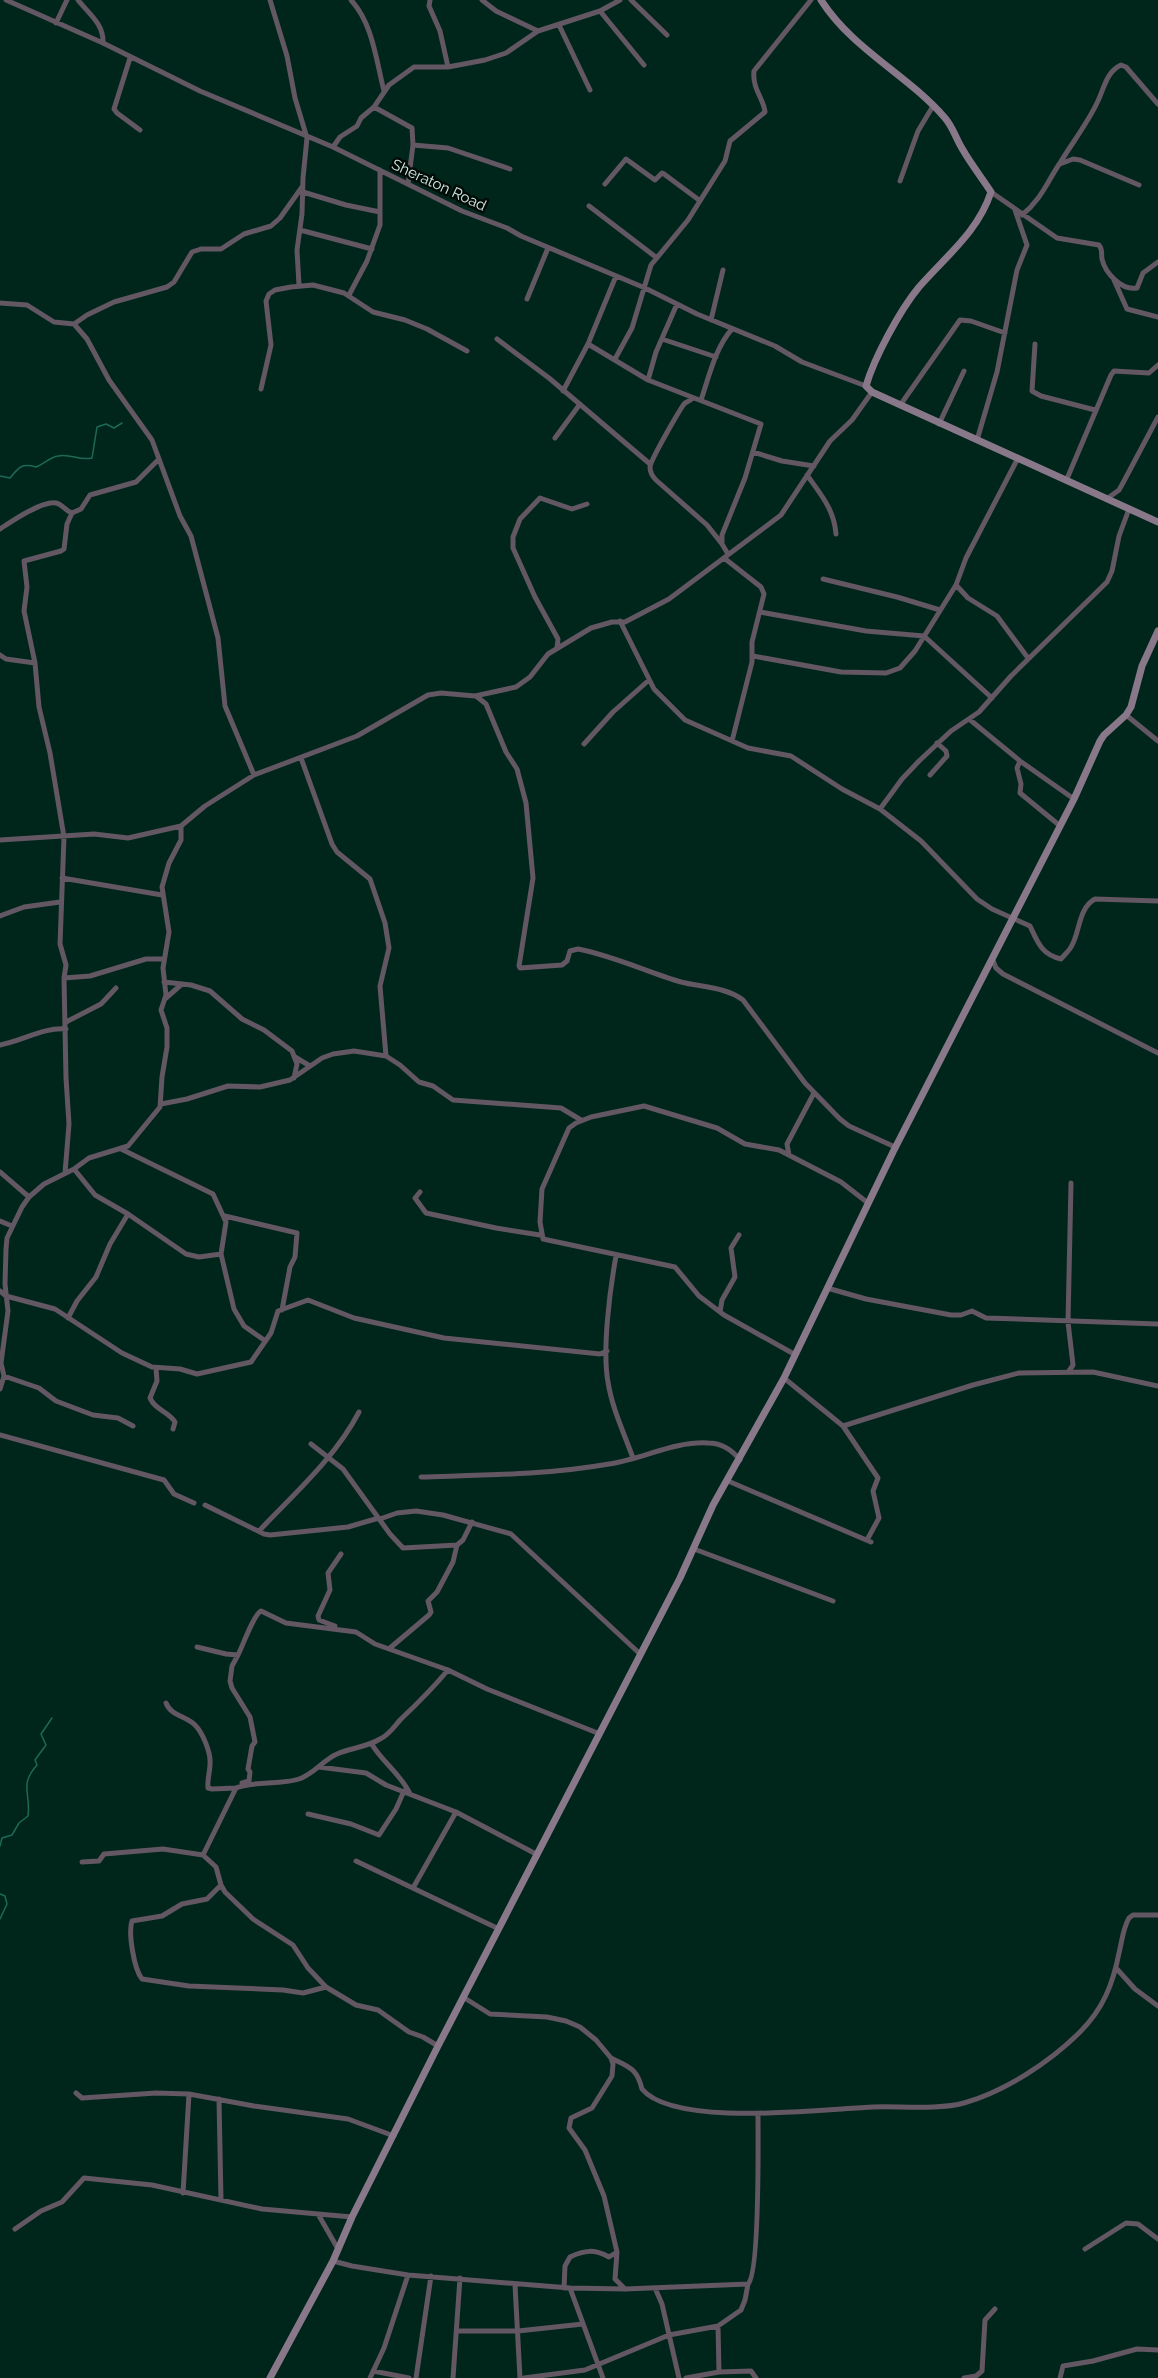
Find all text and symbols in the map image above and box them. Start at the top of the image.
street label: Sheraton Road [389,155,489,215]

